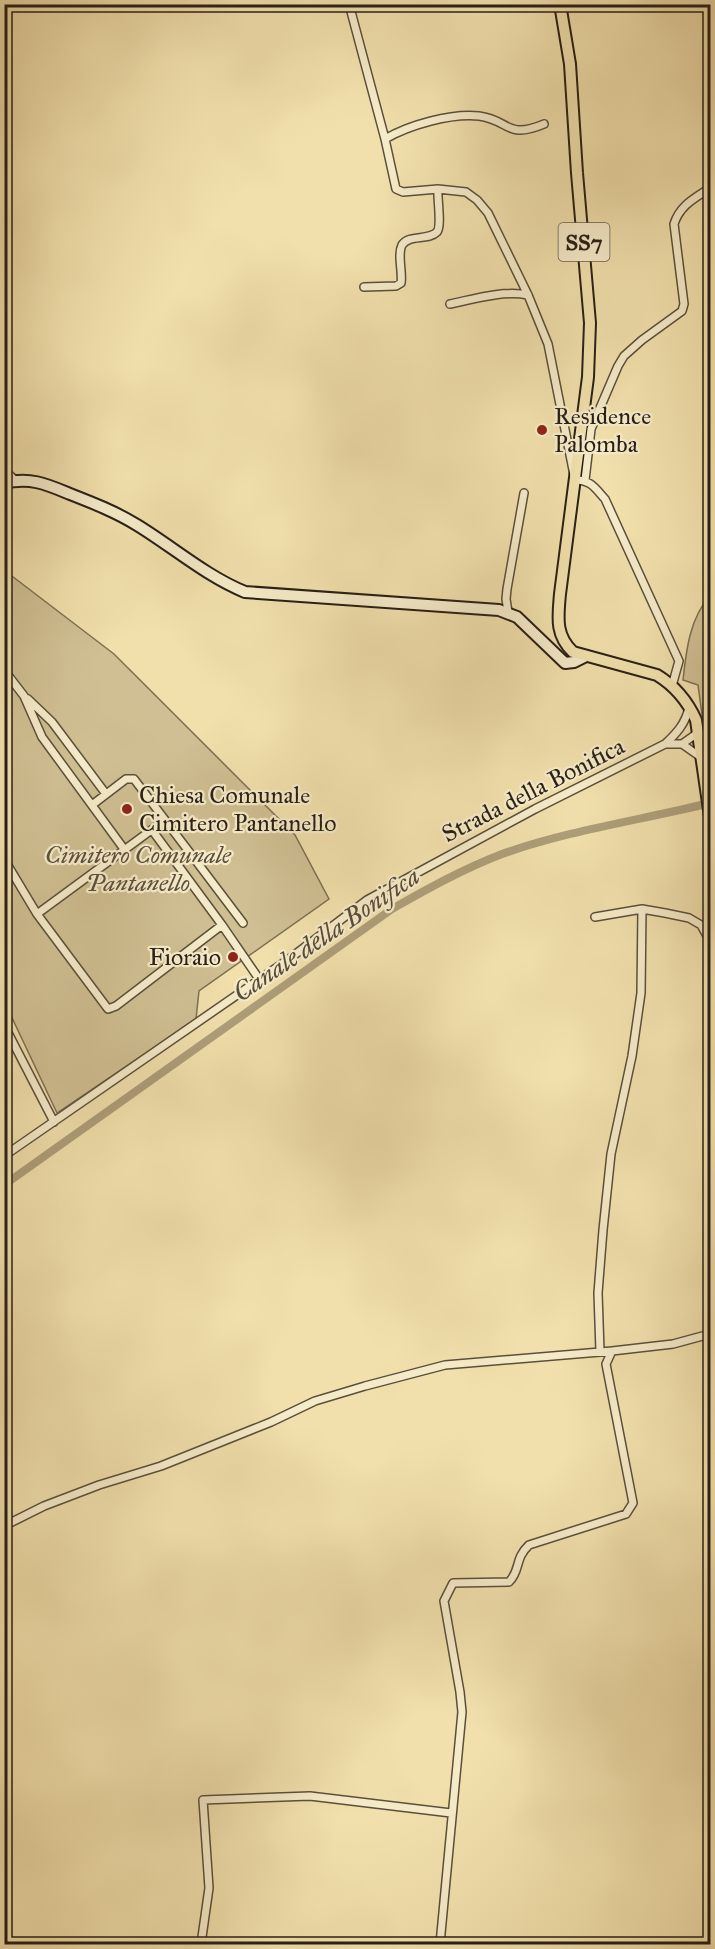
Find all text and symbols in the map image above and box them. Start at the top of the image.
road number: SS7 [558,223,610,261]
place label: Residence Palomba [554,401,651,459]
marker: Residence Palomba [535,423,549,437]
street label: Strada della Bonifica [437,731,630,849]
place label: Chiesa Comunale Cimitero Pantanello [139,780,337,838]
marker: Chiesa Comunale Cimitero Pantanello [120,802,134,816]
park label: Cimitero Comunale Pantanello [45,840,232,898]
water label: Canale della Bonifica [227,860,425,1008]
place label: Fioraio [149,942,221,972]
marker: Fioraio [226,950,240,964]

